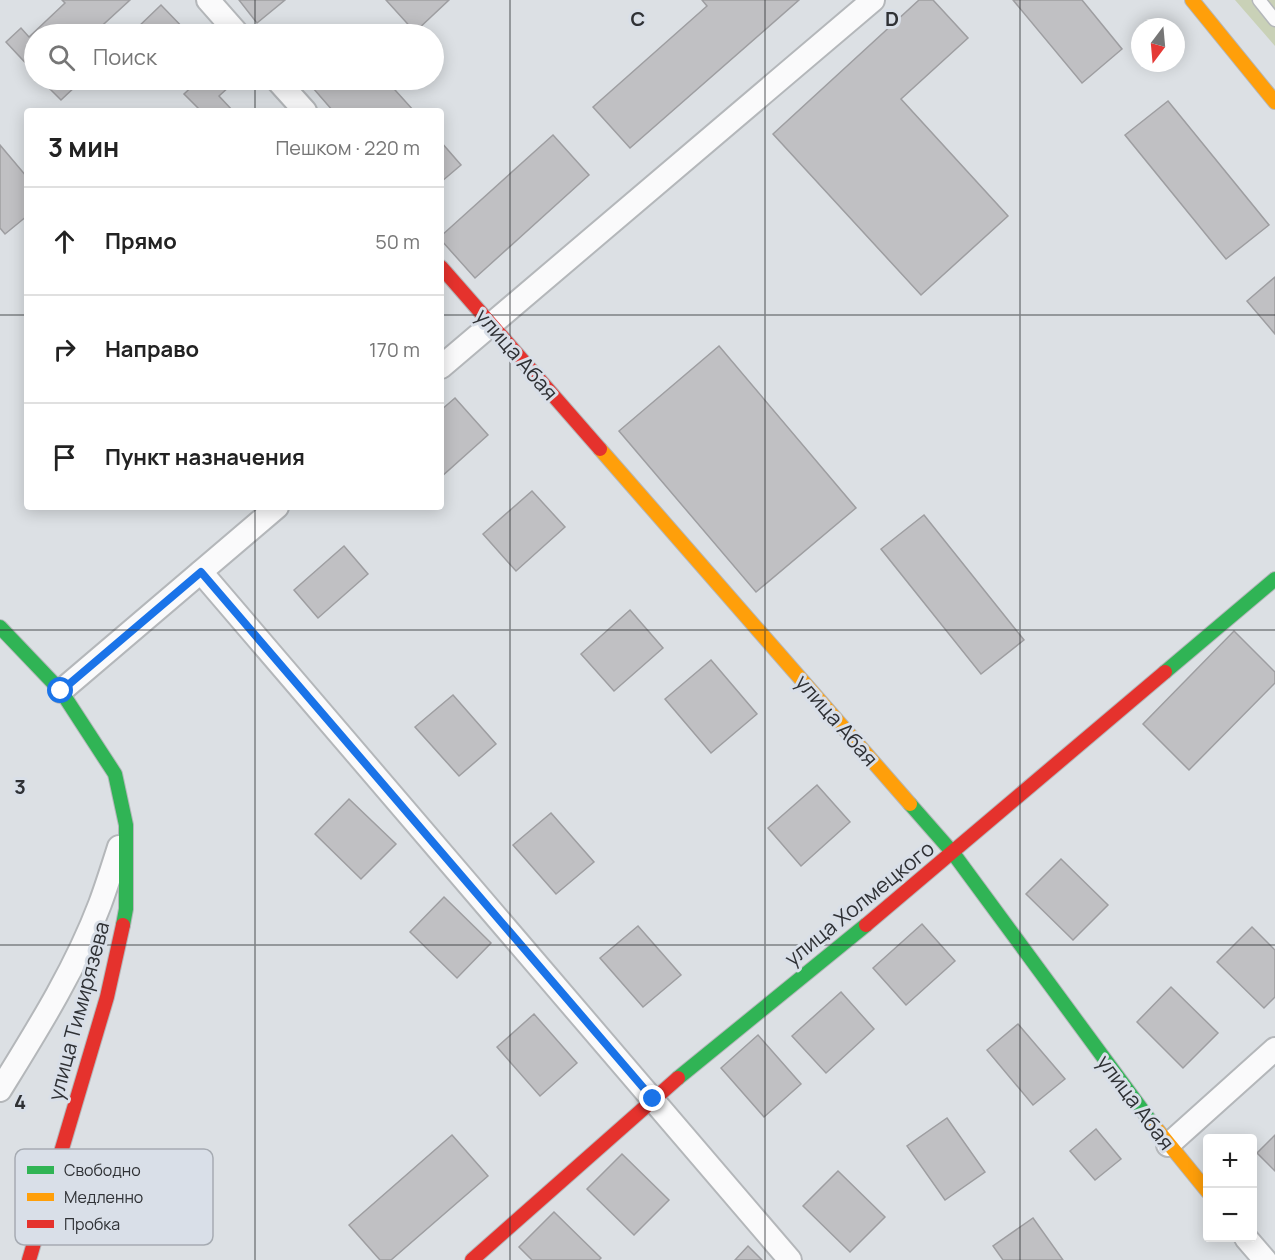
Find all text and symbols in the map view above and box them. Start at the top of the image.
text: C [631,5,645,32]
text: D [885,5,899,32]
north arrow [1131,18,1185,72]
search box [24,24,444,90]
icon: search [45,41,78,74]
text: Поиск [93,42,157,72]
text: 3 мин [48,129,119,165]
text: Пешком · 220 m [275,134,420,161]
icon: ahead [48,225,81,258]
text: Прямо [105,226,177,256]
text: 50 m [375,228,420,255]
street label: улица Абая [470,302,564,406]
icon: right [48,333,81,366]
text: Направо [105,334,199,364]
text: 170 m [369,336,420,363]
icon: arrive [48,441,81,474]
text: Пункт назначения [105,442,305,472]
street label: улица Абая [790,668,884,772]
route start [47,677,73,703]
text: 3 [14,773,26,800]
street label: улица Холмецкого [778,834,940,972]
street label: улица Тимирязева [41,918,115,1104]
street label: улица Абая [1091,1049,1181,1155]
route end [639,1085,665,1111]
text: 4 [14,1088,26,1115]
map controls [1203,1134,1257,1242]
button: + [1203,1134,1257,1188]
legend [15,1149,213,1245]
text: Свободно [64,1159,141,1181]
text: Медленно [64,1186,143,1208]
button: − [1203,1188,1257,1242]
text: Пробка [64,1213,120,1235]

